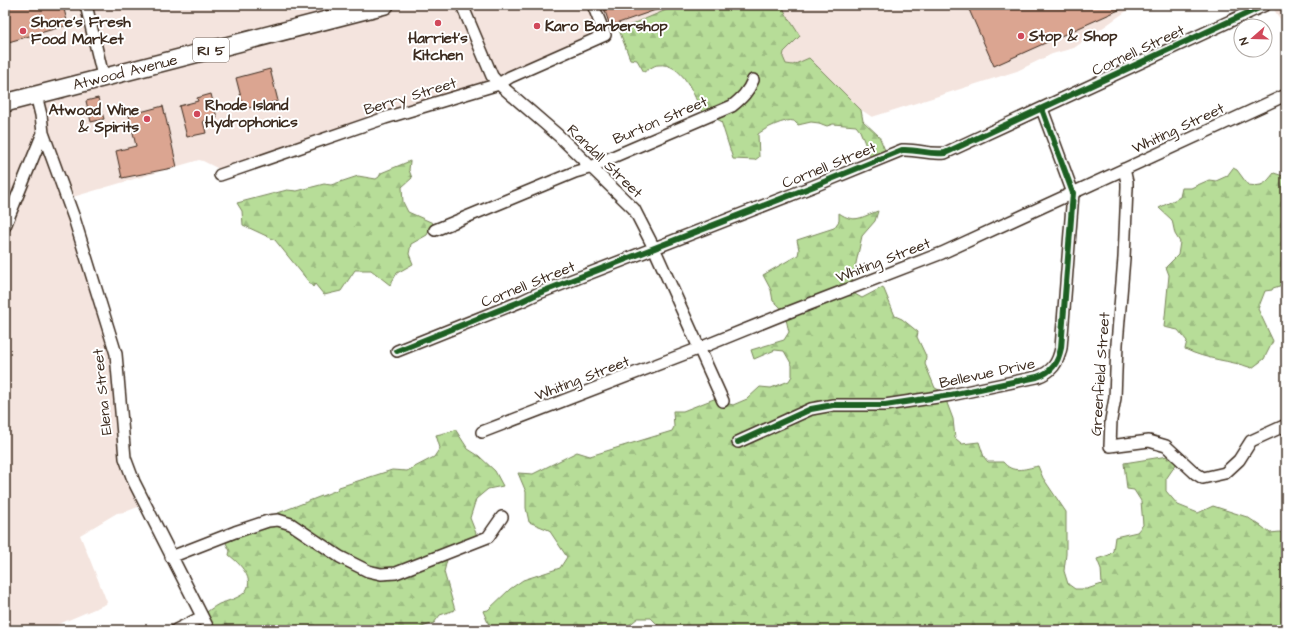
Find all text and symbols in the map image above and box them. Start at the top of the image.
place label: Shore's Fresh Food Market [30,12,131,50]
place label: Karo Barbershop [545,16,668,37]
marker: Harriet's Kitchen [433,18,443,28]
north arrow [1233,18,1273,58]
street label: Cornell Street [1088,20,1188,81]
marker: Karo Barbershop [532,21,542,31]
marker: Shore's Fresh Food Market [18,26,28,36]
place label: Stop & Shop [1028,26,1118,47]
place label: Harriet's Kitchen [408,28,468,66]
marker: Stop & Shop [1016,31,1026,41]
text: N [1236,35,1252,47]
road number: RI 5 [193,38,229,62]
street label: Atwood Avenue [71,49,180,96]
street label: Berry Street [361,72,459,121]
street label: Burton Street [610,91,711,150]
place label: Rhode Island Hydrophonics [205,95,298,134]
street label: Whiting Street [1129,98,1228,160]
place label: Atwood Wine & Spirits [49,100,139,138]
marker: Rhode Island Hydrophonics [192,109,202,119]
marker: Atwood Wine & Spirits [142,114,152,124]
street label: Randall Street [562,120,647,203]
street label: Cornell Street [779,137,879,194]
street label: Whiting Street [833,233,934,289]
street label: Cornell Street [478,256,578,313]
street label: Greenfield Street [1086,311,1115,437]
street label: Elena Street [88,348,117,436]
street label: Whiting Street [532,351,633,407]
street label: Bellevue Drive [937,353,1037,394]

